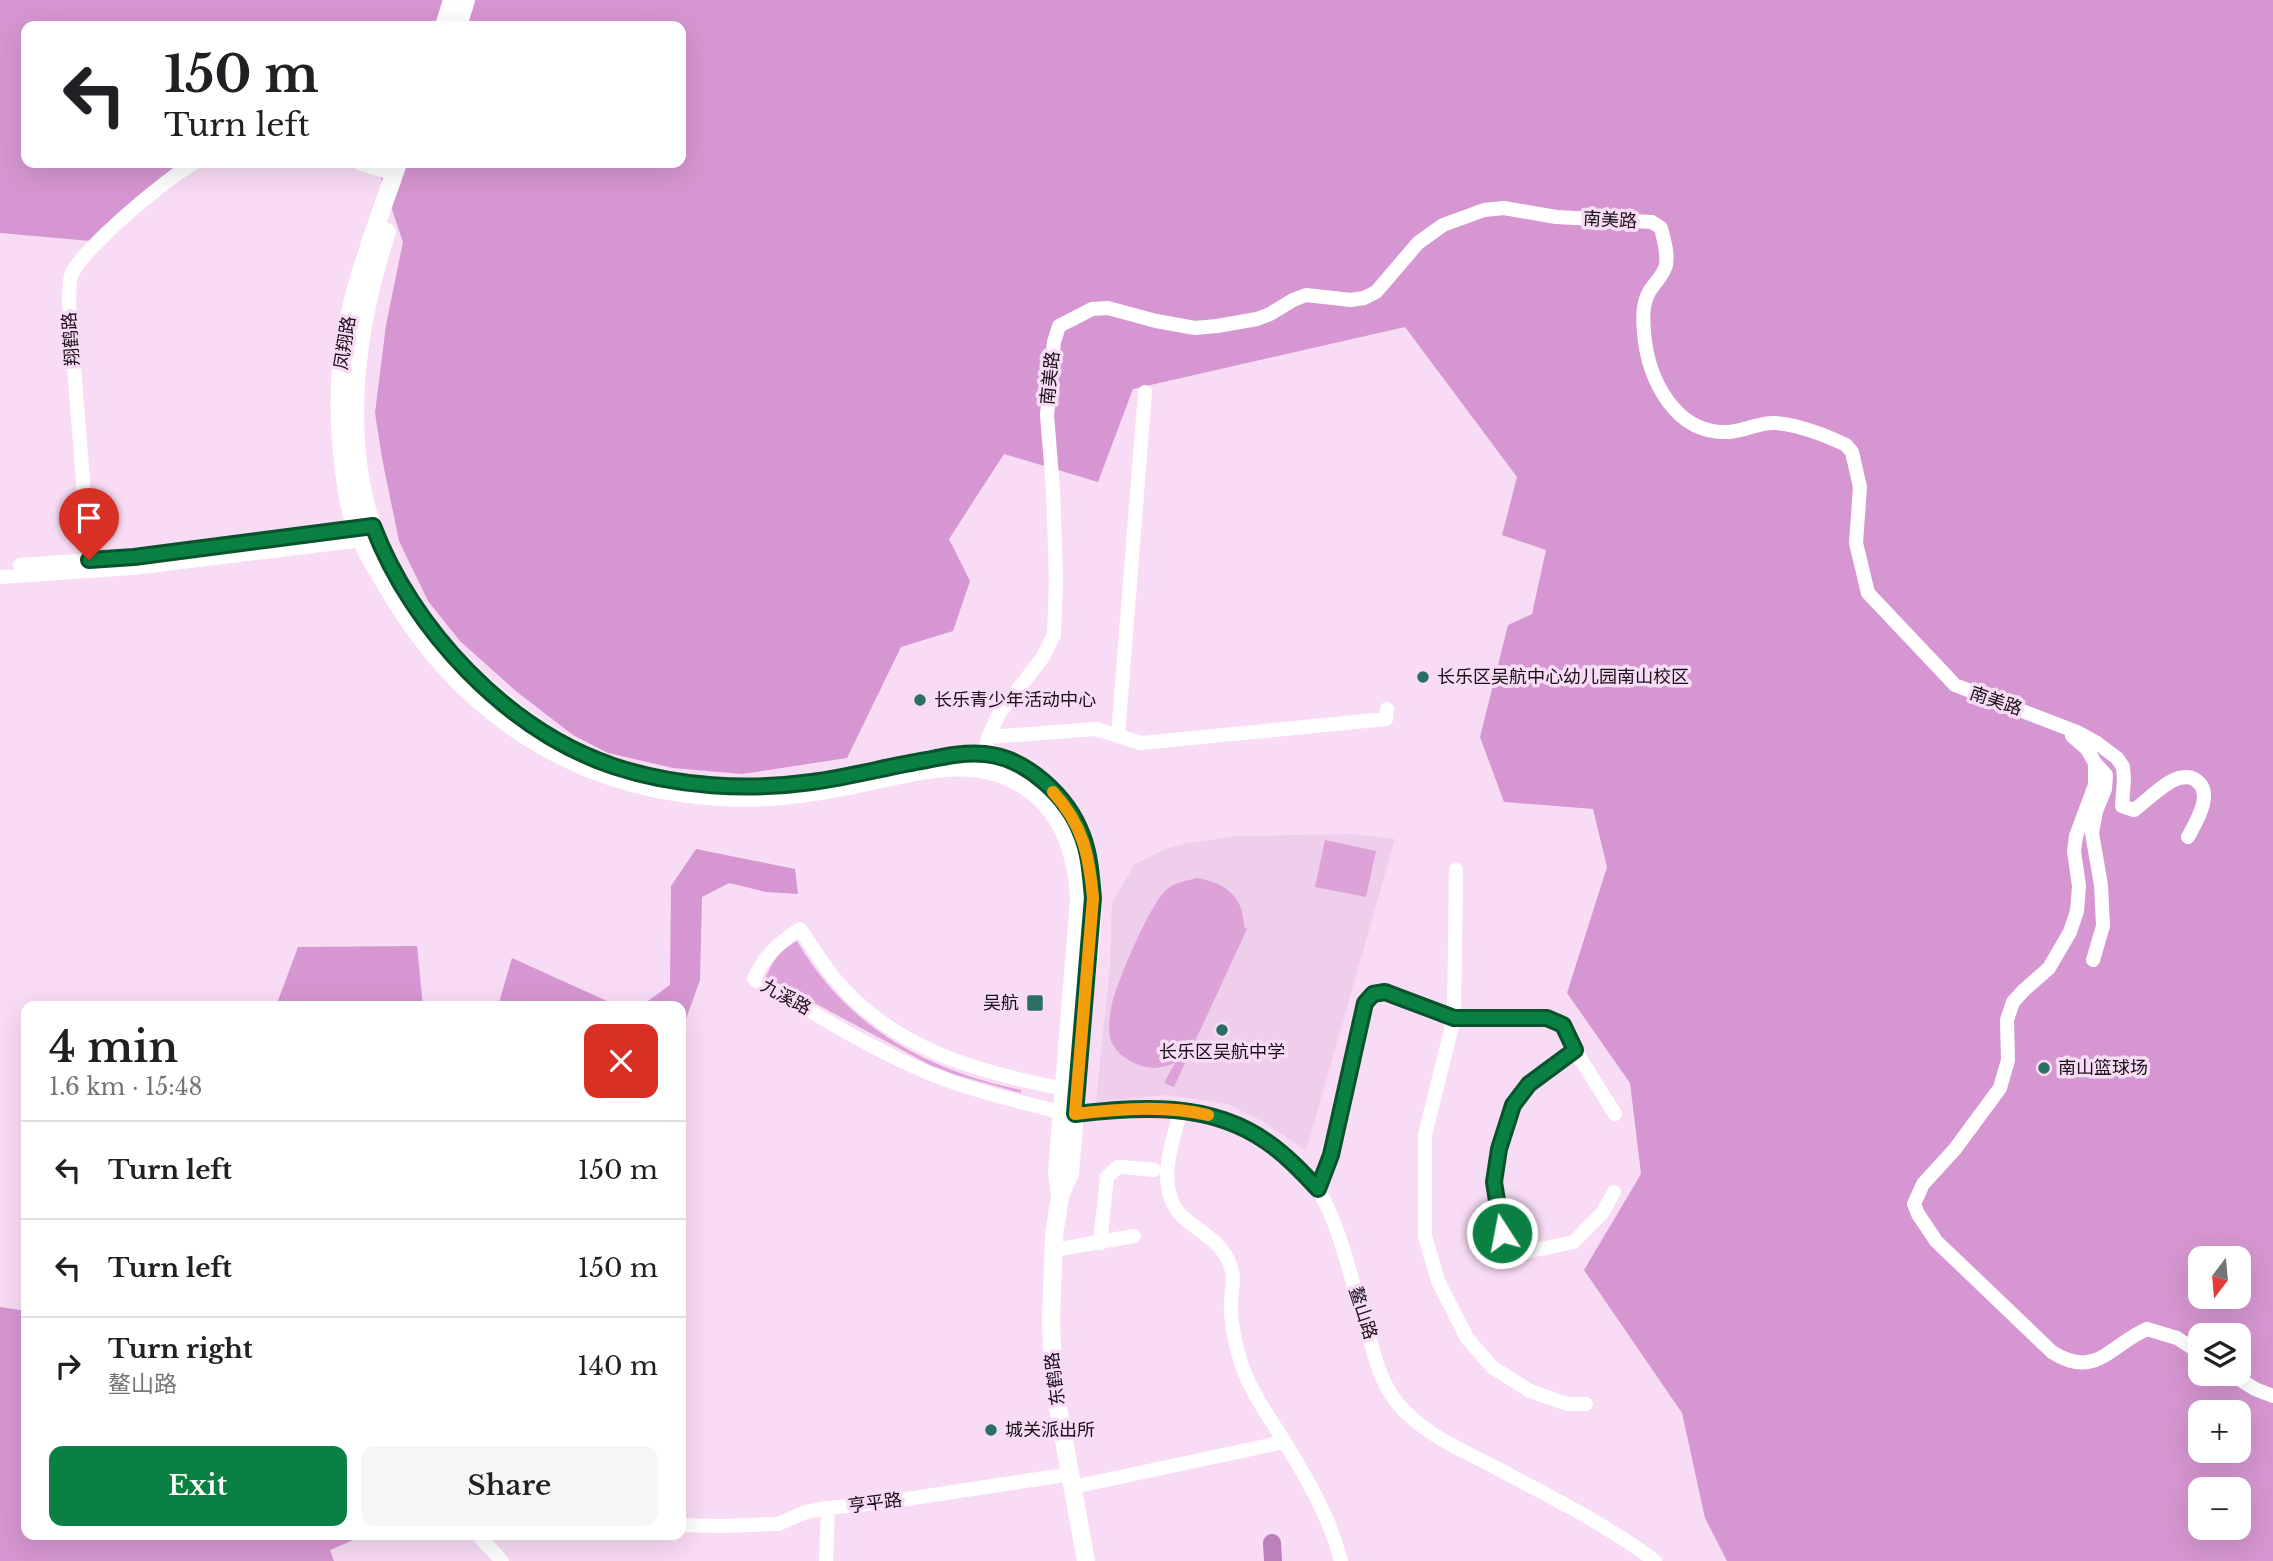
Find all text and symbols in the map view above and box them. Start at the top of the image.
text: 150 m [164,44,319,105]
icon: left [49,49,140,140]
text: Turn left [164,105,310,145]
street label: 南美路 [1582,208,1638,232]
street label: 翔鹤路 [58,311,84,367]
street label: 凤翔路 [330,315,360,371]
street label: 南美路 [1036,350,1064,406]
pin [59,488,119,560]
icon: arrive [70,499,108,537]
place label: 长乐区吴航中心幼儿园南山校区 [1437,666,1689,688]
marker: 长乐区吴航中心幼儿园南山校区 [1415,669,1431,685]
street label: 南美路 [1967,682,2025,720]
place label: 长乐青少年活动中心 [934,689,1096,711]
marker: 长乐青少年活动中心 [912,692,928,708]
street label: 九溪路 [757,974,815,1020]
place label: 吴航 [983,992,1019,1014]
marker: 吴航 [1025,993,1045,1013]
text: 4 min [49,1021,178,1073]
marker: 长乐区吴航中学 [1214,1022,1230,1038]
button: close [584,1024,658,1098]
place label: 长乐区吴航中学 [1159,1041,1285,1063]
place label: 南山篮球场 [2058,1057,2148,1079]
marker: 南山篮球场 [2036,1060,2052,1076]
text: 1.6 km · 15:48 [49,1073,202,1101]
icon: left [49,1151,87,1189]
text: Turn left [108,1154,232,1186]
text: 150 m [578,1154,658,1186]
position arrow [1465,1196,1539,1270]
north arrow [2188,1246,2250,1309]
map controls [2188,1246,2251,1540]
icon: left [49,1249,87,1287]
text: Turn left [108,1252,232,1284]
text: 150 m [578,1252,658,1284]
street label: 鳌山路 [1344,1284,1382,1342]
button: layers [2188,1323,2251,1386]
text: Turn right [108,1333,253,1365]
icon: right [49,1347,87,1385]
text: 140 m [577,1350,658,1382]
street label: 东鹤路 [1041,1351,1069,1407]
text: 鳌山路 [108,1370,177,1398]
button: + [2188,1400,2251,1463]
place label: 城关派出所 [1005,1419,1095,1441]
marker: 城关派出所 [983,1422,999,1438]
button: Exit [49,1446,347,1526]
button: Share [361,1446,658,1526]
button: − [2188,1477,2251,1540]
street label: 亨平路 [847,1489,903,1517]

